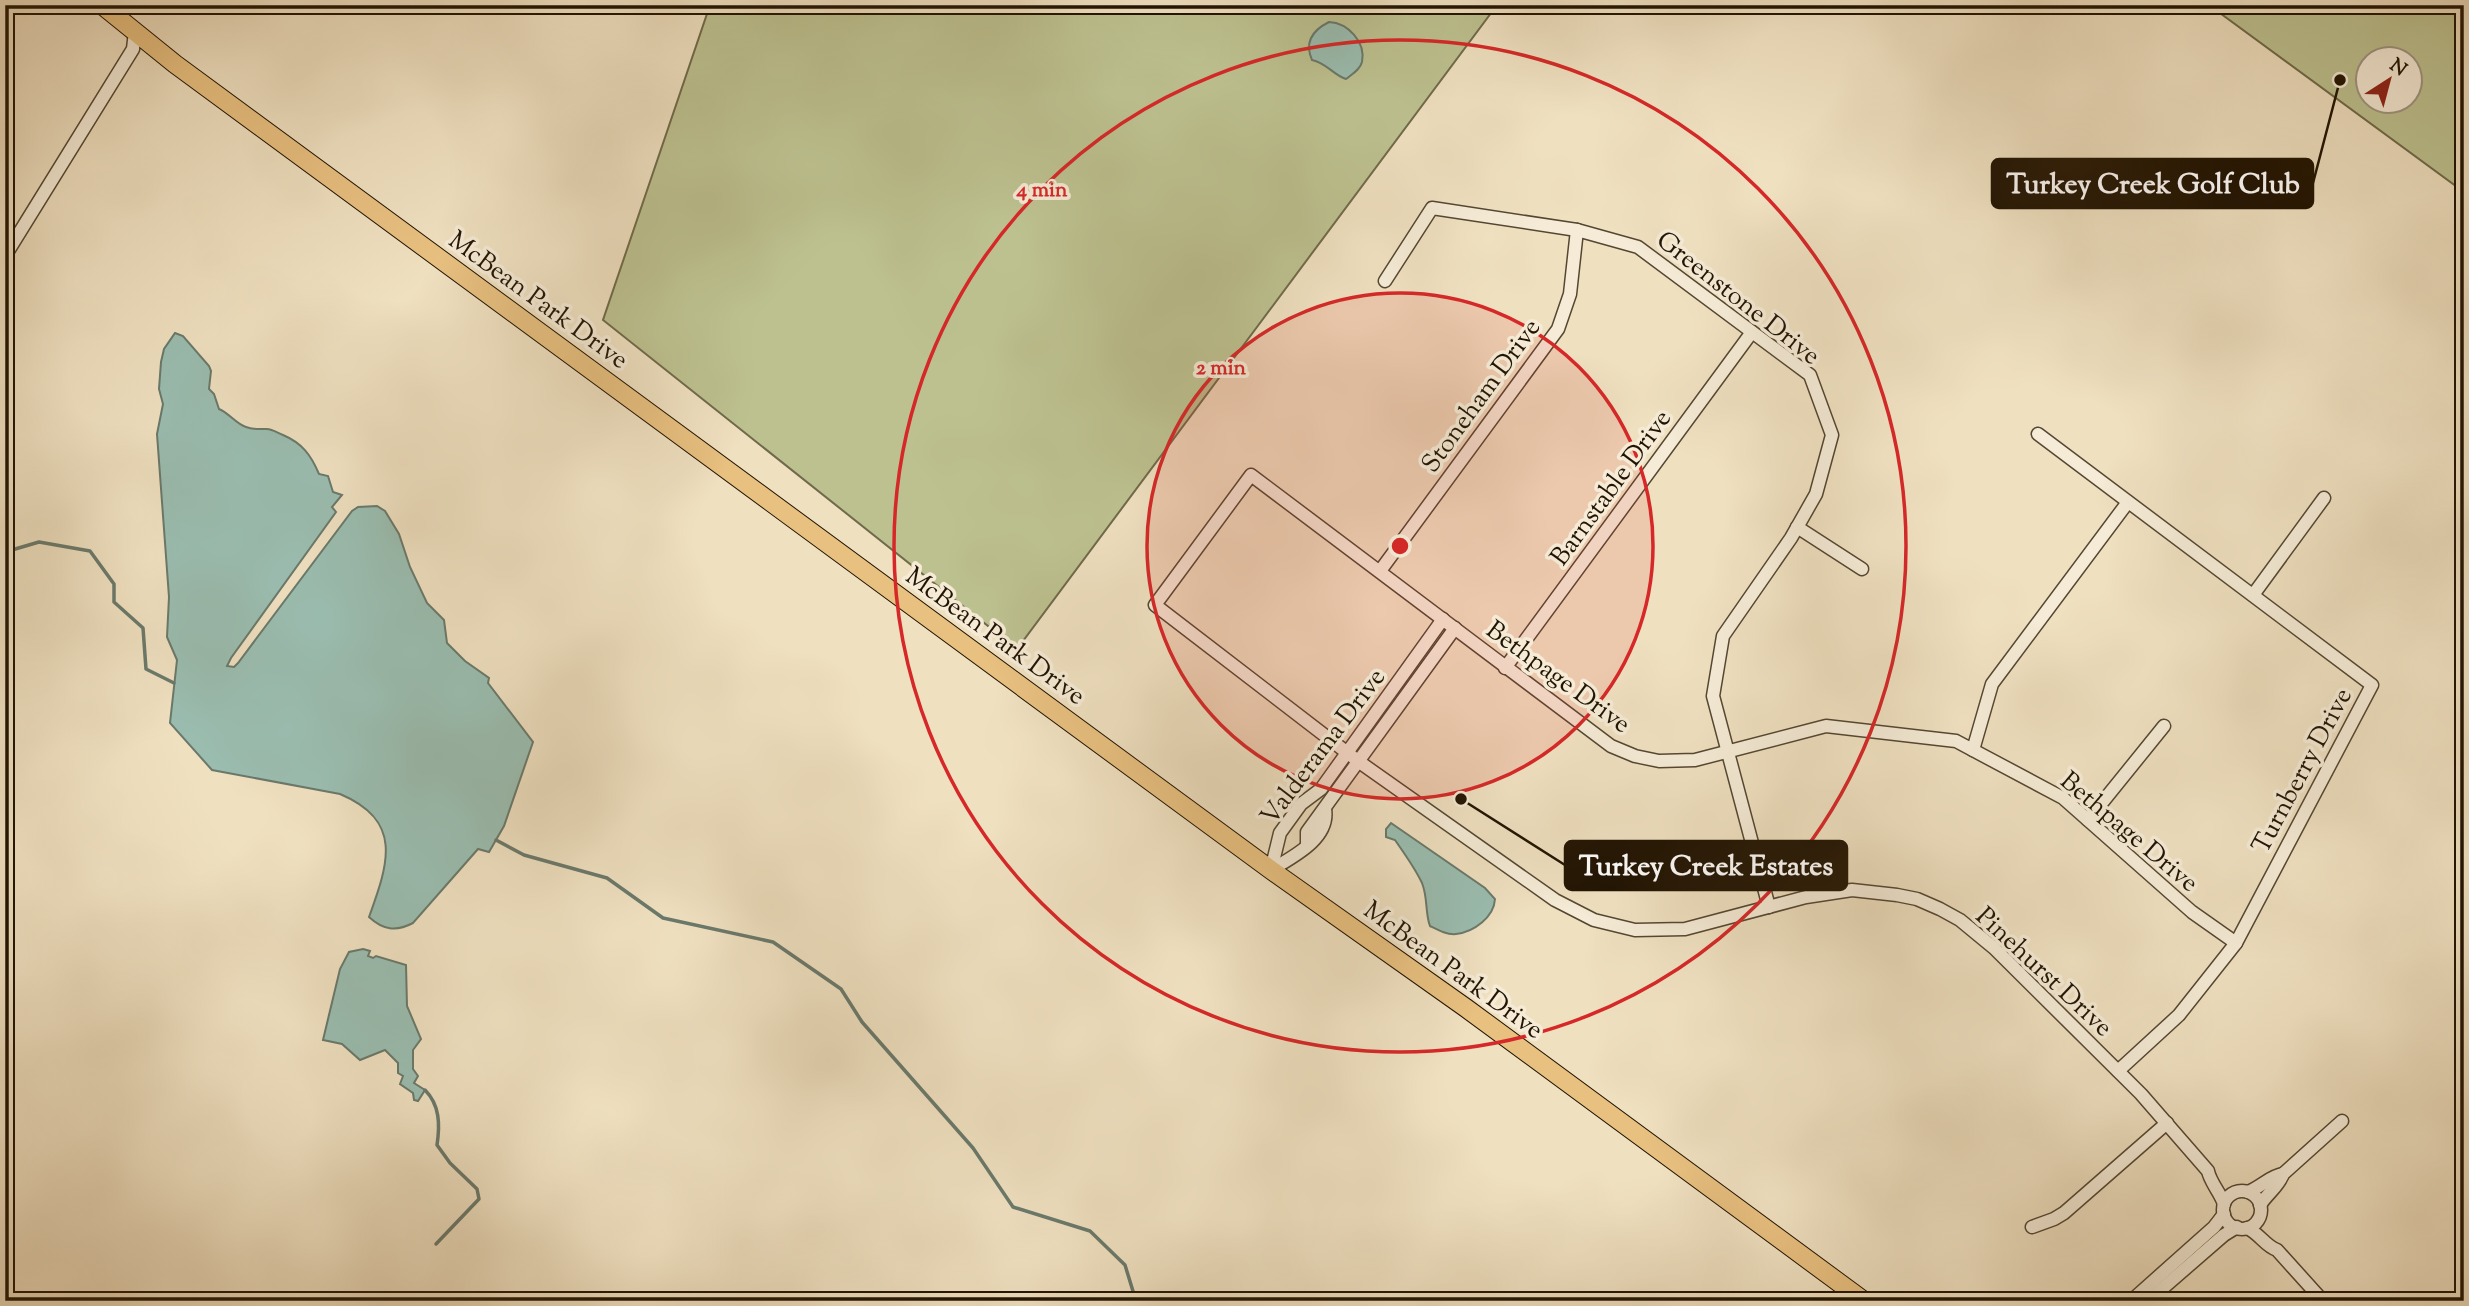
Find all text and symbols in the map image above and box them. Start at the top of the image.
north arrow [2354,46,2424,116]
text: N [2383,53,2412,84]
callout: Turkey Creek Golf Club [1992,159,2313,208]
text: Turkey Creek Golf Club [2006,166,2300,206]
text: 4 min [1016,176,1068,206]
street label: McBean Park Drive [440,223,635,379]
street label: Greenstone Drive [1648,223,1827,375]
street label: Stoneham Drive [1413,312,1551,481]
text: 2 min [1196,354,1247,384]
street label: Barnstable Drive [1543,403,1681,574]
centre of rings [1388,534,1412,558]
street label: McBean Park Drive [897,559,1092,715]
street label: Bethpage Drive [1477,613,1638,743]
street label: Valderama Drive [1253,661,1395,834]
street label: Turnberry Drive [2244,682,2362,861]
street label: Bethpage Drive [2051,764,2206,902]
callout: Turkey Creek Estates [1565,841,1847,890]
text: Turkey Creek Estates [1579,848,1833,888]
street label: McBean Park Drive [1355,893,1550,1049]
street label: Pinehurst Drive [1966,899,2120,1046]

